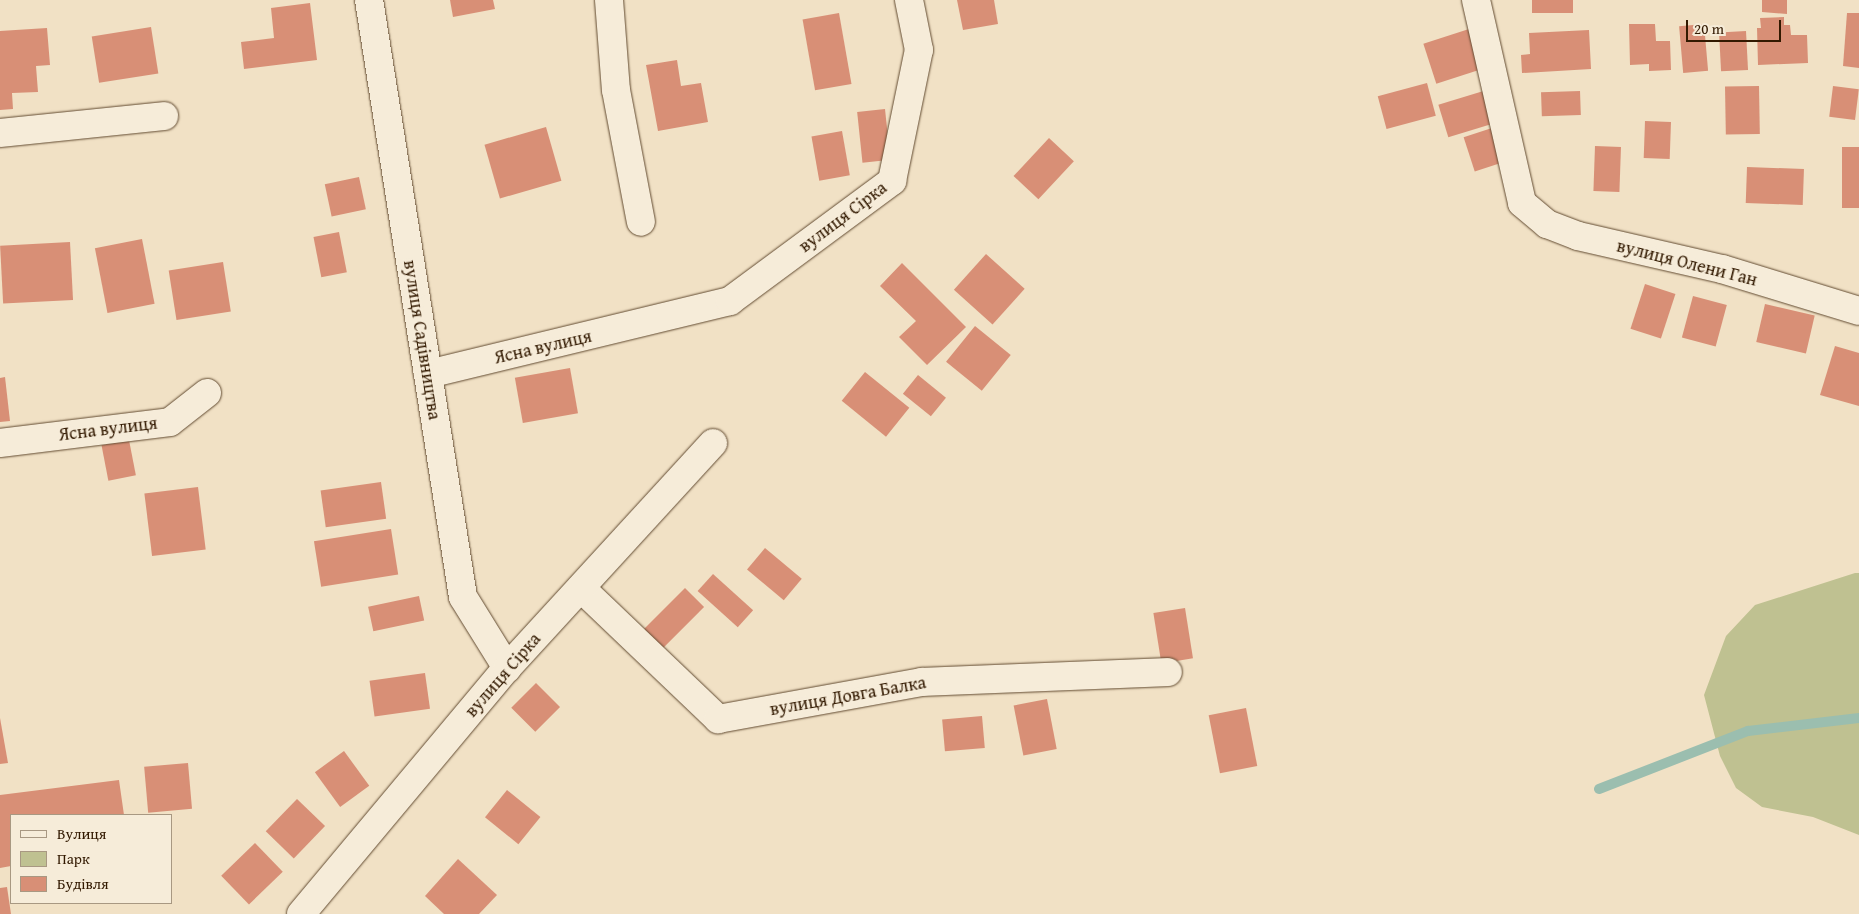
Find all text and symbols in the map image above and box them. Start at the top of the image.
scale bar [1689,10,1784,42]
text: 20 m [1694,18,1724,39]
street label: вулиця Сірка [795,177,891,257]
street label: вулиця Олени Ган [1615,235,1759,291]
street label: вулиця Садівництва [399,259,445,421]
street label: Ясна вулиця [492,325,594,369]
street label: Ясна вулиця [57,412,159,446]
street label: вулиця Сірка [461,629,545,721]
street label: вулиця Довга Балка [768,672,928,720]
legend [10,814,172,904]
text: Вулиця [57,823,106,844]
text: Парк [57,848,90,869]
text: Будівля [57,873,109,894]

